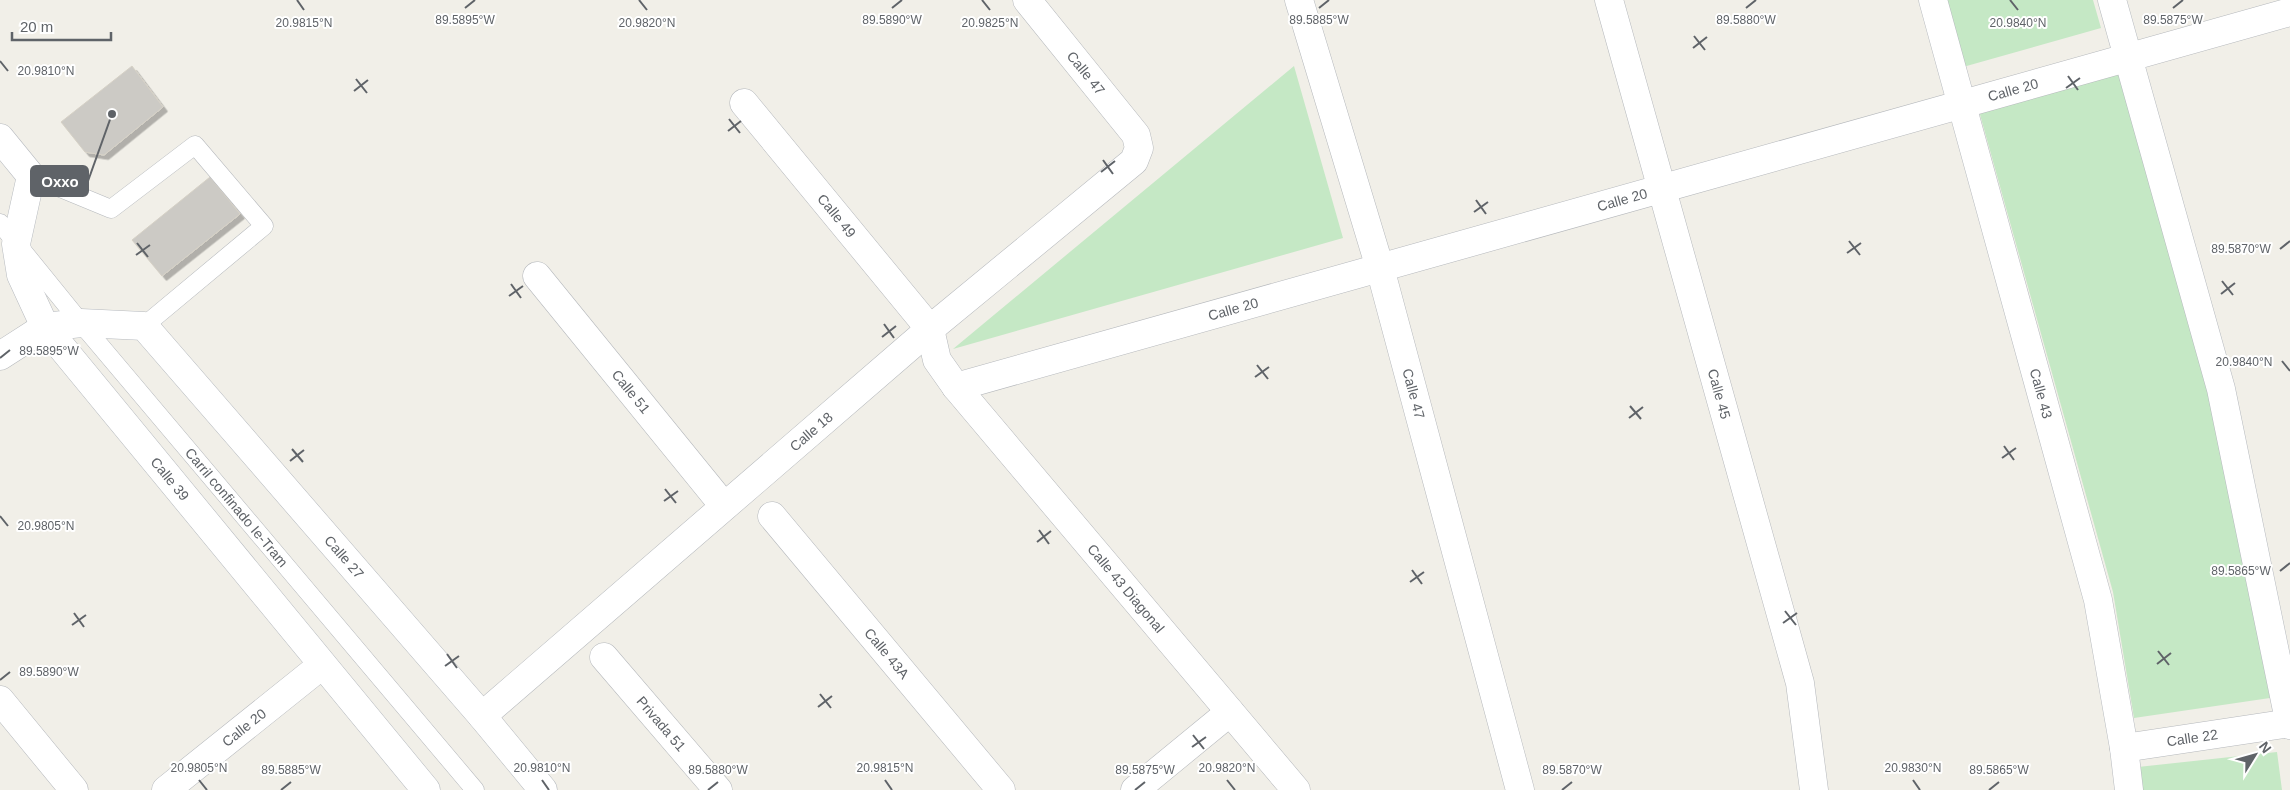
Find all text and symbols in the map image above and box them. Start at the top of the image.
scale bar [12,10,111,42]
text: 89.5895°W [435,13,495,27]
text: 89.5890°W [862,13,922,27]
text: 89.5885°W [1289,13,1349,27]
text: 89.5880°W [1716,13,1776,27]
text: 89.5875°W [2143,13,2203,27]
text: 20.9815°N [276,16,332,30]
text: 20.9820°N [619,16,675,30]
text: 20.9825°N [962,16,1018,30]
text: 20.9840°N [1990,16,2046,30]
text: 20 m [20,18,53,35]
street label: Calle 47 [1064,48,1109,98]
text: 20.9810°N [18,64,74,78]
street label: Calle 20 [1986,75,2040,105]
callout: Oxxo [31,166,88,196]
text: Oxxo [41,173,79,190]
street label: Calle 20 [1595,185,1649,214]
street label: Calle 49 [814,191,859,241]
text: 89.5870°W [2211,242,2271,256]
street label: Calle 20 [1206,294,1260,324]
text: 89.5895°W [19,344,79,358]
text: 20.9840°N [2216,355,2272,369]
street label: Calle 43 [2027,366,2056,421]
street label: Calle 51 [609,367,654,417]
street label: Calle 47 [1399,367,1428,421]
street label: Calle 45 [1705,367,1734,421]
street label: Calle 18 [786,409,836,455]
street label: Carril confinado Ie-Tram [182,445,291,570]
street label: Calle 39 [147,454,193,504]
text: 20.9805°N [18,519,74,533]
street label: Calle 27 [321,532,367,582]
street label: Calle 43 Diagonal [1084,541,1168,636]
text: 89.5865°W [2211,564,2271,578]
street label: Calle 43A [861,625,913,682]
text: 89.5890°W [19,665,79,679]
street label: Privada 51 [633,693,689,755]
street label: Calle 20 [219,705,269,750]
street label: Calle 22 [2166,726,2219,749]
north arrow [2230,730,2280,780]
text: N [2256,738,2275,756]
text: 20.9805°N [171,761,227,775]
text: 20.9810°N [514,761,570,775]
text: 20.9815°N [857,761,913,775]
text: 20.9820°N [1199,761,1255,775]
text: 20.9830°N [1885,761,1941,775]
text: 89.5885°W [261,763,321,777]
text: 89.5880°W [688,763,748,777]
text: 89.5875°W [1115,763,1175,777]
text: 89.5870°W [1542,763,1602,777]
text: 89.5865°W [1969,763,2029,777]

